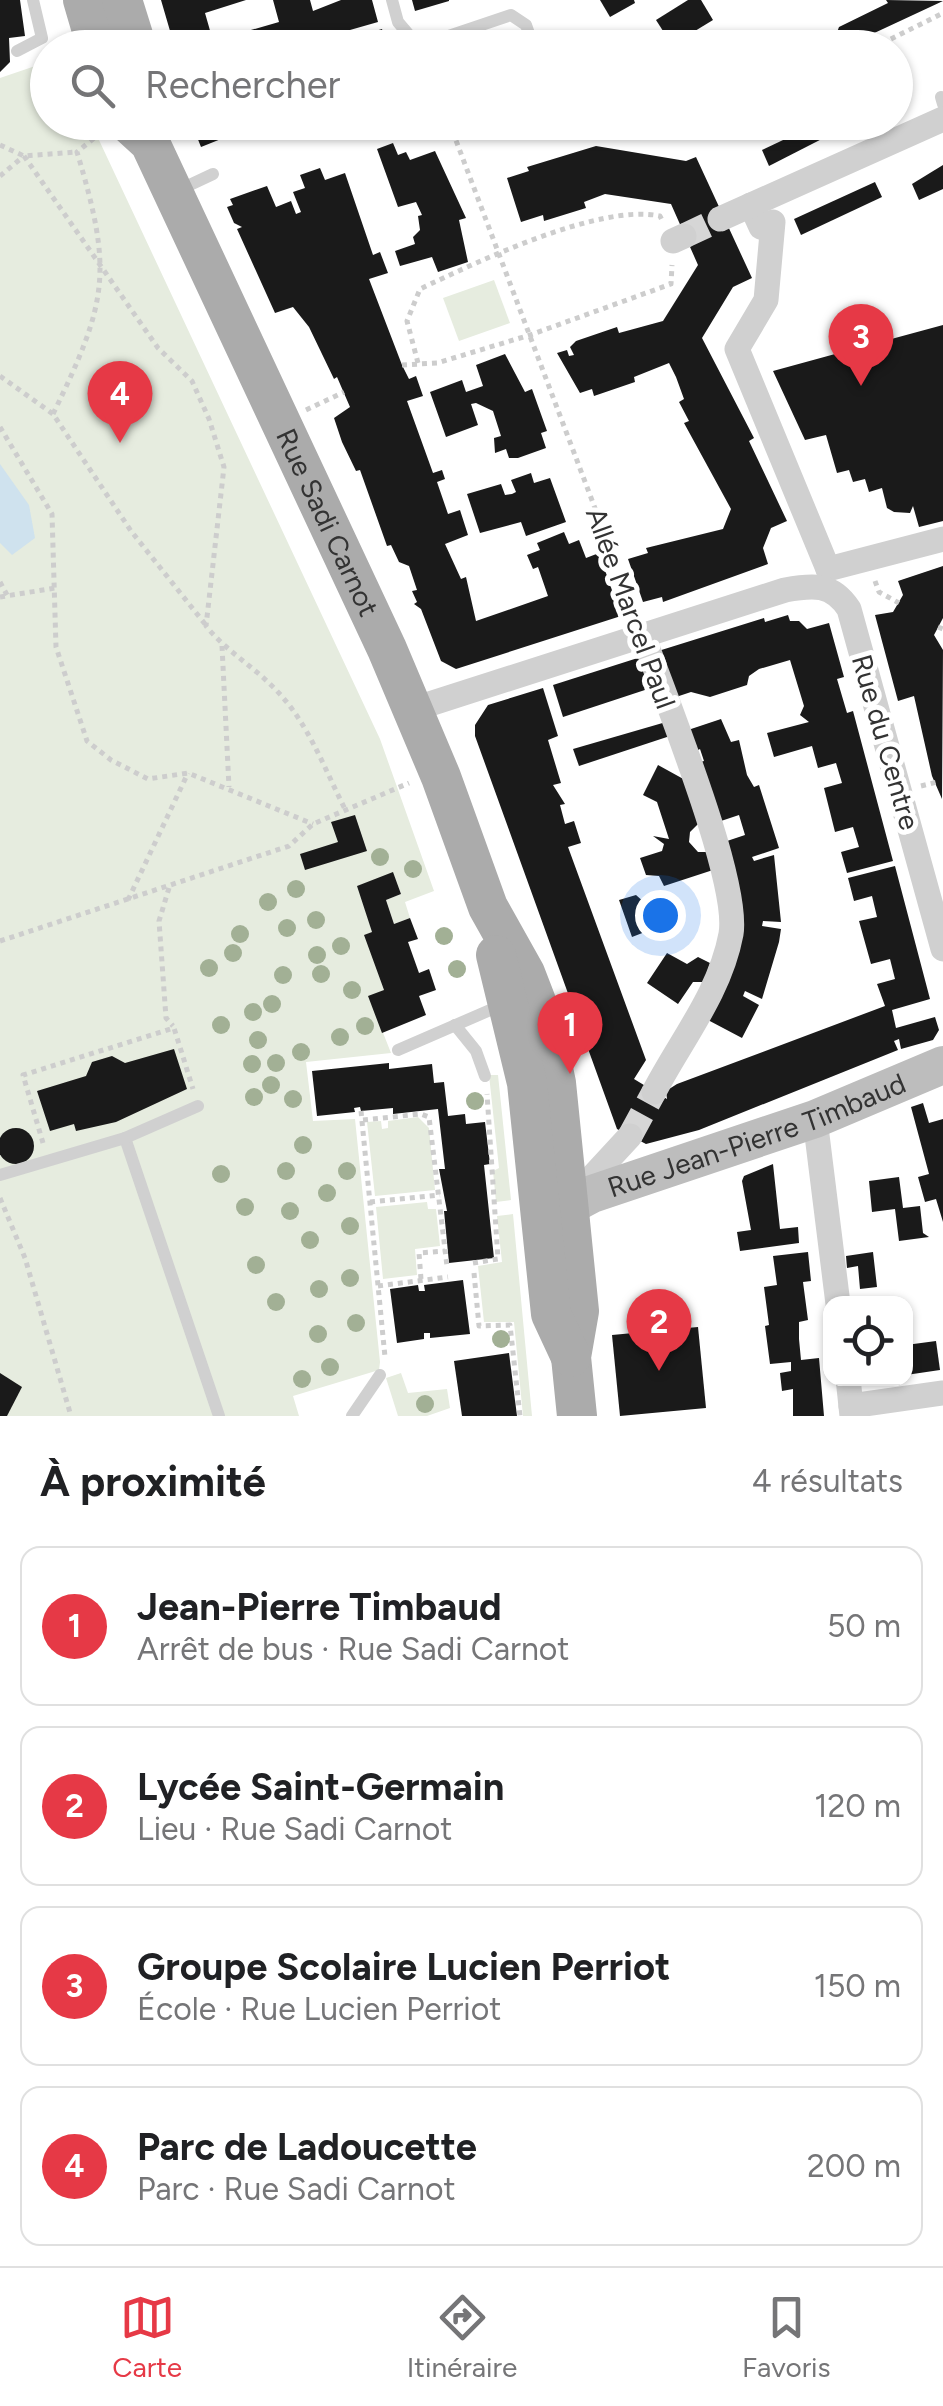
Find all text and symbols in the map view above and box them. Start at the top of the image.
search box [30,30,913,140]
icon: search [65,58,120,113]
text: Rechercher [145,62,340,108]
pin: 3 [828,304,894,386]
pin: 4 [88,360,152,443]
street label: Rue Sadi Carnot [269,423,386,621]
street label: Allée Marcel Paul [579,503,683,713]
street label: Rue du Centre [845,650,927,834]
your location [635,890,686,941]
pin: 1 [538,992,602,1074]
street label: Rue Jean-Pierre Timbaud [603,1066,911,1205]
pin: 2 [626,1288,692,1371]
map controls [823,1296,913,1386]
button: locate [823,1296,913,1386]
text: À proximité [40,1456,266,1507]
text: 4 résultats [752,1462,903,1500]
text: Jean-Pierre Timbaud [137,1584,502,1630]
text: 1 [68,1607,81,1645]
text: 50 m [827,1607,901,1645]
text: Arrêt de bus · Rue Sadi Carnot [137,1630,569,1668]
text: Lycée Saint-Germain [137,1764,504,1810]
text: 2 [65,1787,84,1825]
text: 120 m [814,1787,901,1825]
text: Lieu · Rue Sadi Carnot [137,1810,452,1848]
text: Groupe Scolaire Lucien Perriot [137,1944,670,1990]
text: 3 [66,1967,83,2005]
text: 150 m [814,1967,901,2005]
text: École · Rue Lucien Perriot [137,1990,501,2028]
text: Parc de Ladoucette [137,2124,477,2170]
text: 4 [64,2147,85,2185]
text: 200 m [807,2147,901,2185]
text: Parc · Rue Sadi Carnot [137,2170,456,2208]
tab: Carte [112,2290,182,2384]
tab: Itinéraire [407,2290,517,2384]
tab: Favoris [742,2290,831,2384]

